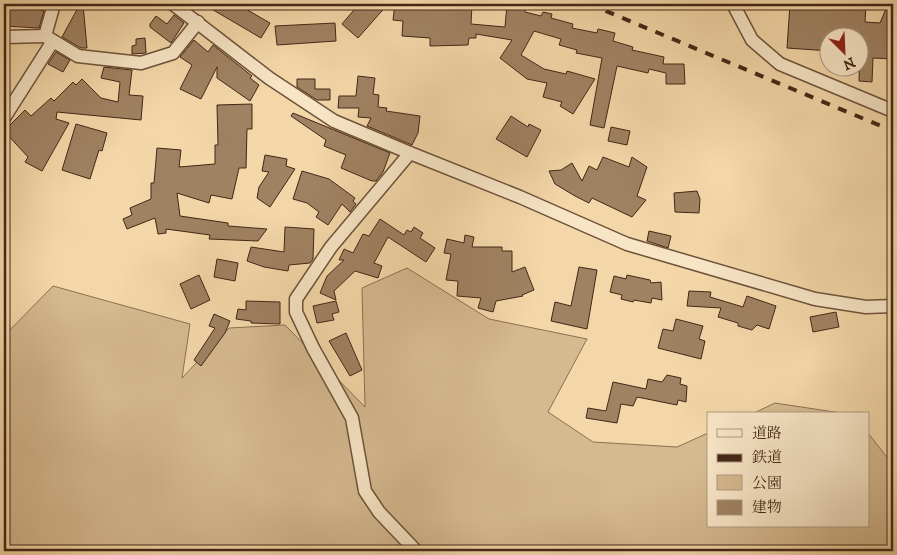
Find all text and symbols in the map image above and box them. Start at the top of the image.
north arrow [820,28,870,78]
text: N [840,52,858,74]
legend [707,412,870,528]
text: 道路 [752,424,782,443]
text: 鉄道 [752,448,782,467]
text: 公園 [752,474,782,493]
text: 建物 [752,498,782,517]

